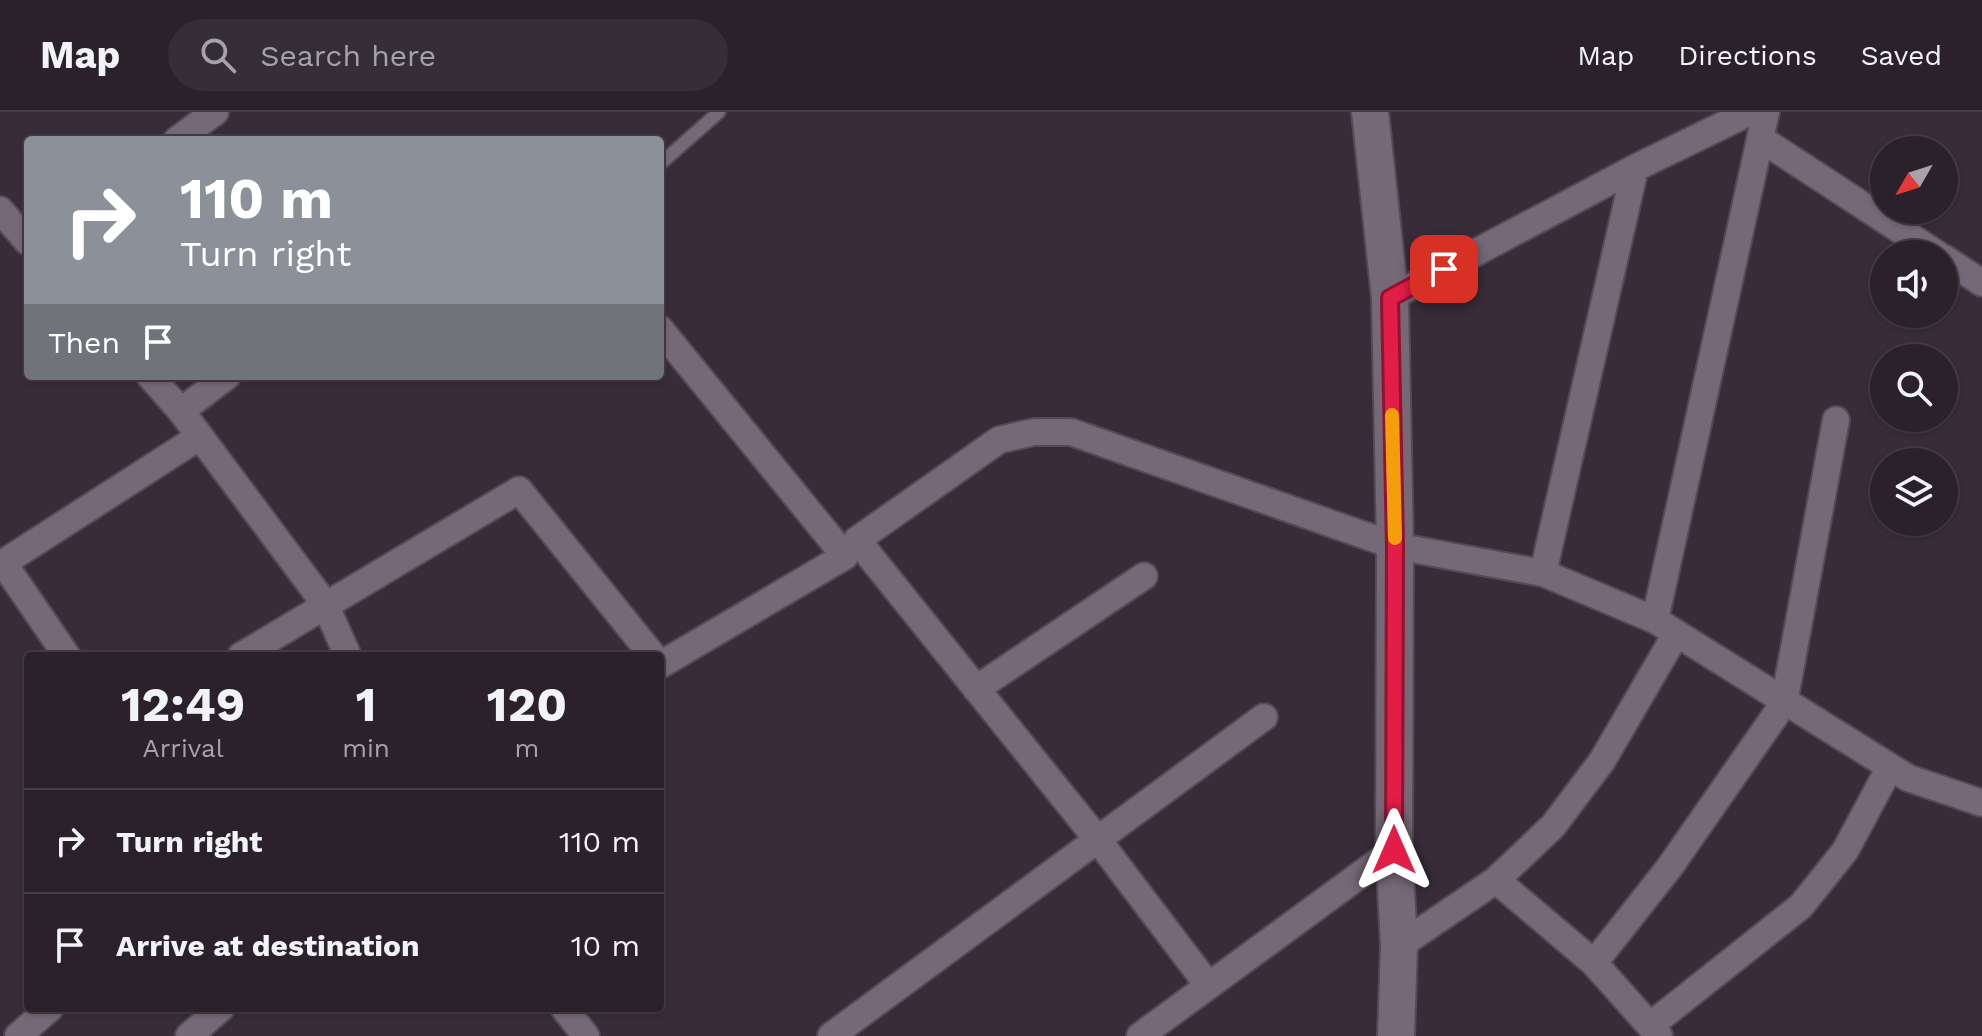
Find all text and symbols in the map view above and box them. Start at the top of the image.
search box [168,19,728,91]
text: Map [40,33,120,77]
icon: search [196,33,240,77]
text: Search here [260,38,436,73]
text: Map [1577,39,1634,72]
text: Directions [1678,39,1817,72]
text: Saved [1861,39,1942,72]
north arrow [1870,136,1958,224]
map controls [1870,136,1958,536]
text: 110 m [180,166,333,232]
icon: right [48,168,152,272]
text: Turn right [180,233,351,275]
pin [1410,235,1478,303]
button: sound [1870,240,1958,328]
icon: arrive [1422,247,1466,291]
icon: arrive [136,320,180,364]
text: Then [48,325,120,360]
button: search [1870,344,1958,432]
button: layers [1870,448,1958,536]
text: 12:49 [121,676,245,733]
text: 1 [356,676,376,733]
text: 120 [487,676,567,733]
text: Arrival [143,733,224,763]
text: min [342,733,390,763]
text: m [515,733,539,763]
position arrow [1352,808,1436,892]
icon: right [48,819,92,863]
text: Turn right [116,824,262,859]
text: 110 m [559,824,640,859]
icon: arrive [48,923,92,967]
text: Arrive at destination [116,928,420,963]
text: 10 m [571,928,640,963]

